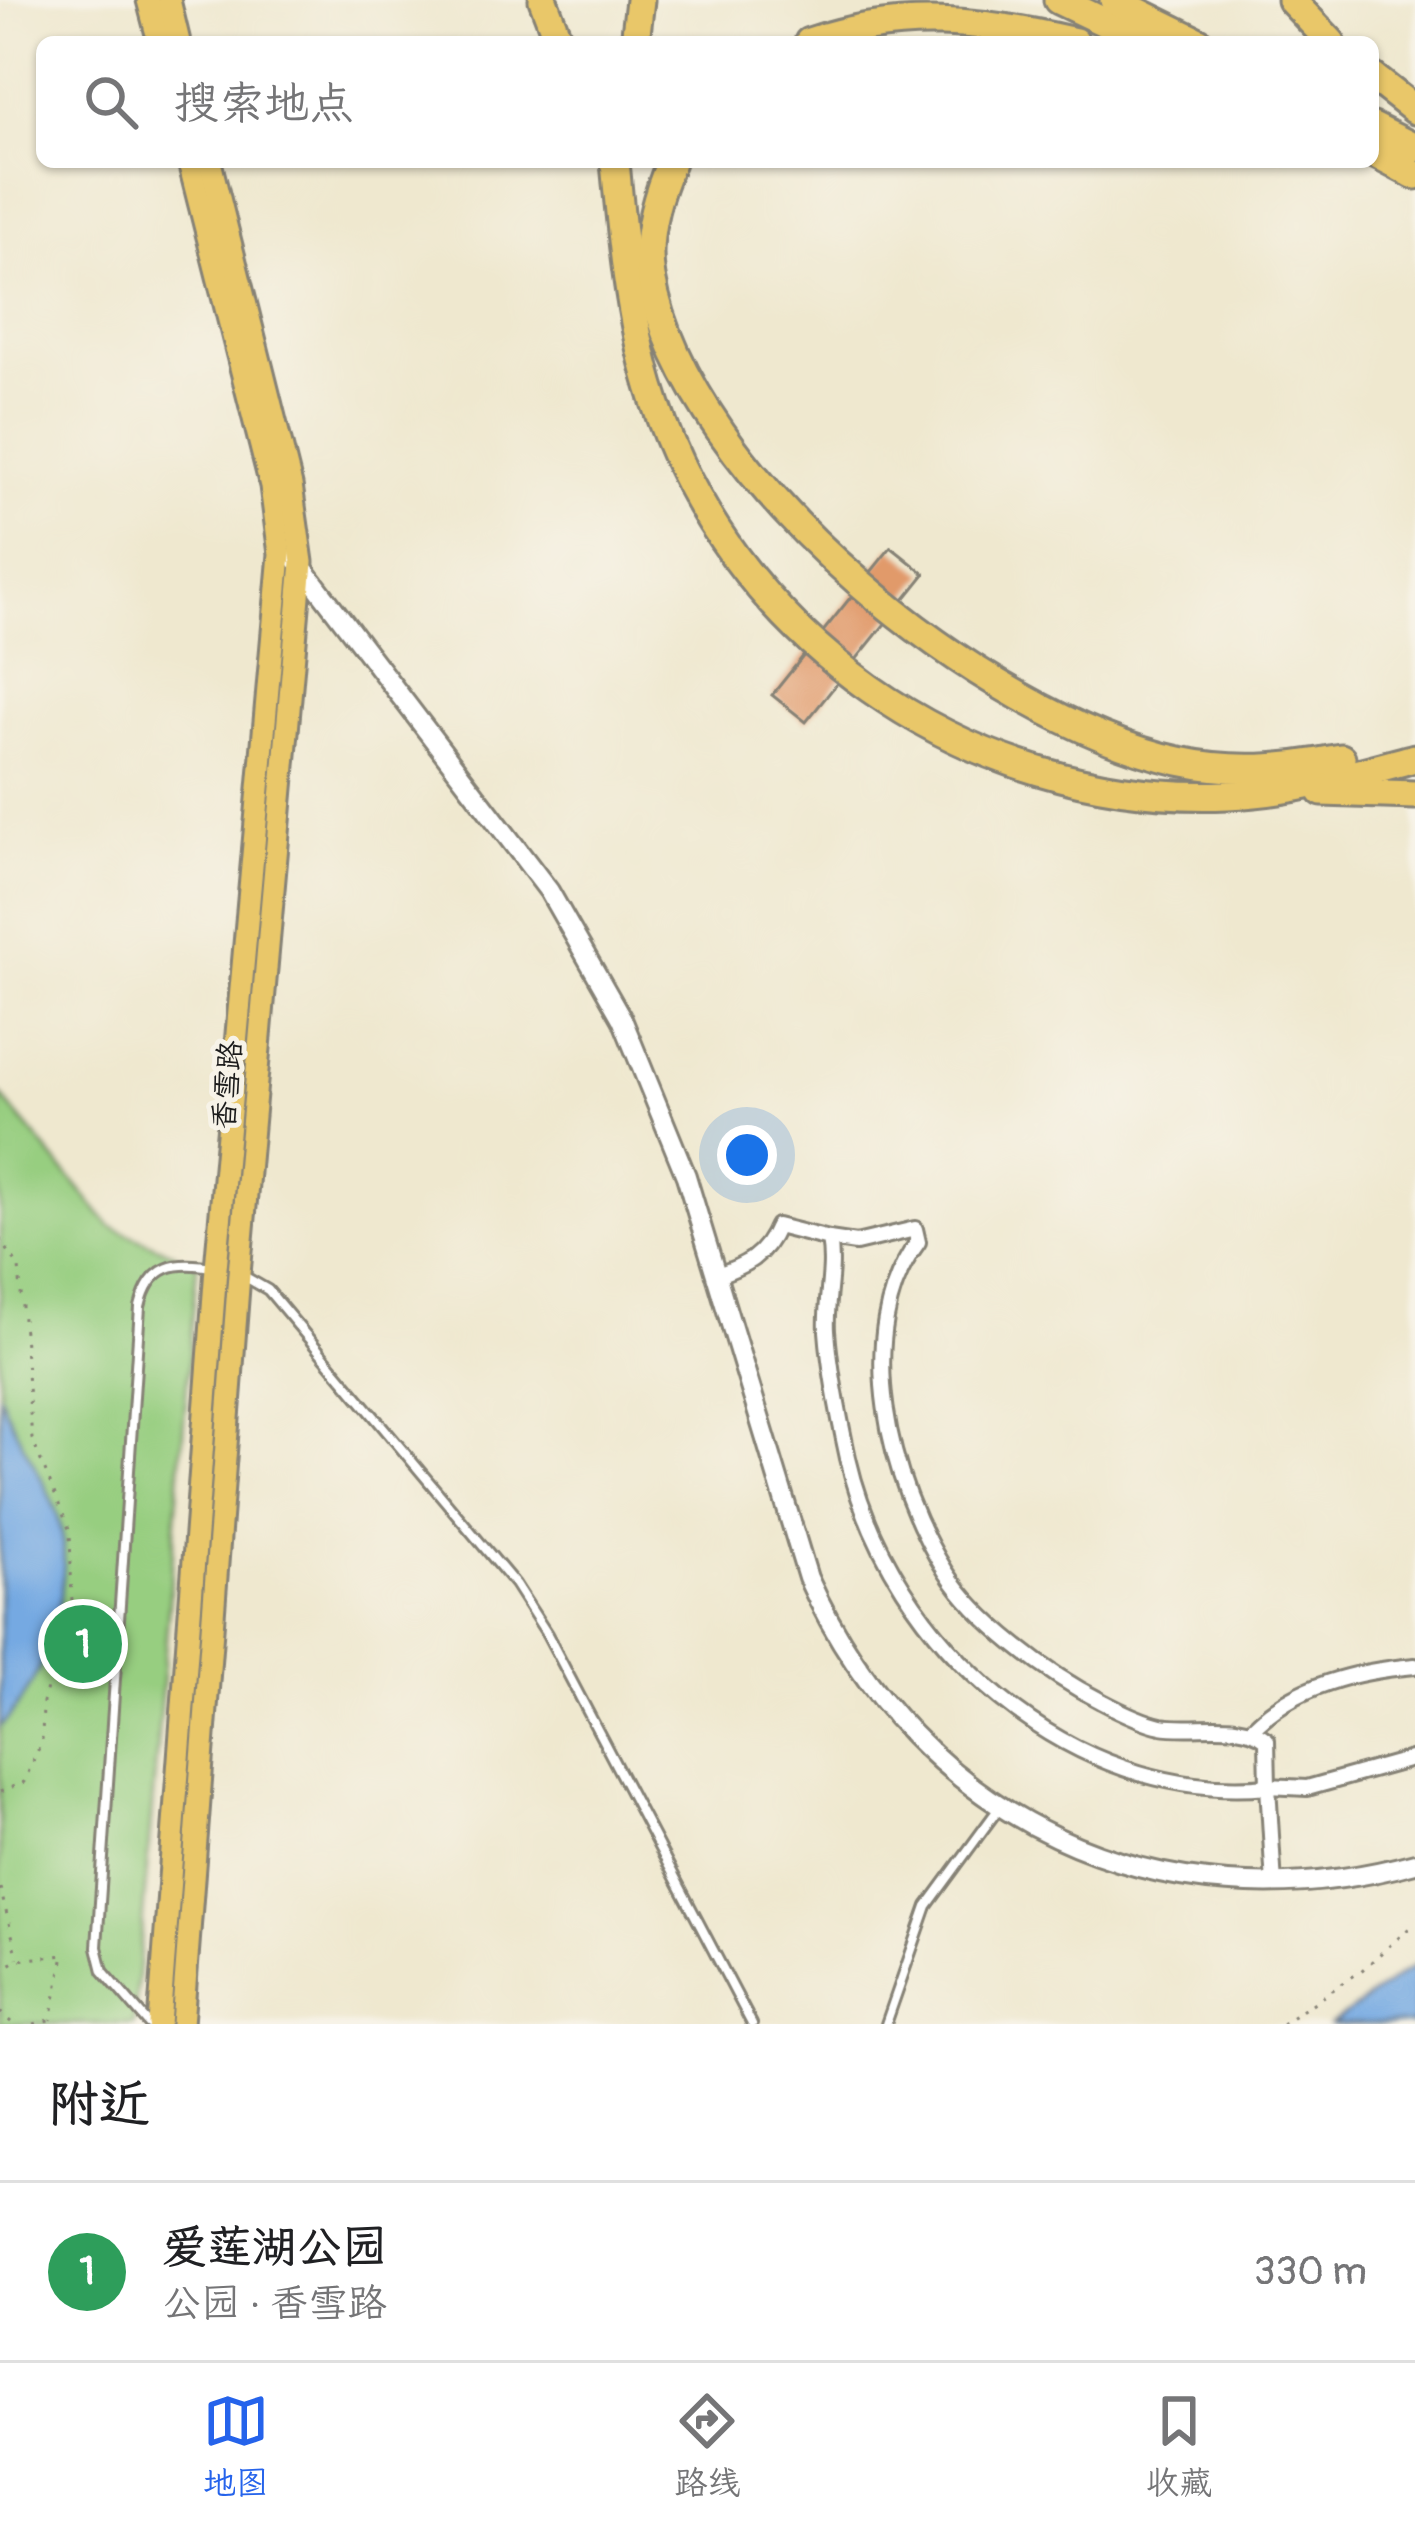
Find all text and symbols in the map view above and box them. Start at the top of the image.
search box [36,36,1379,168]
icon: search [78,69,144,135]
text: 搜索地点 [174,76,354,132]
street label: 香雪路 [205,1039,250,1131]
your location [717,1125,777,1185]
pin: 1 [44,1599,122,1689]
text: 附近 [48,2073,150,2137]
text: 爱莲湖公园 [162,2220,387,2276]
text: 1 [79,2247,95,2296]
text: 330 m [1254,2247,1367,2296]
text: 公园 · 香雪路 [162,2279,387,2328]
tab: 地图 [203,2388,269,2504]
tab: 路线 [674,2388,740,2504]
tab: 收藏 [1146,2388,1212,2504]

